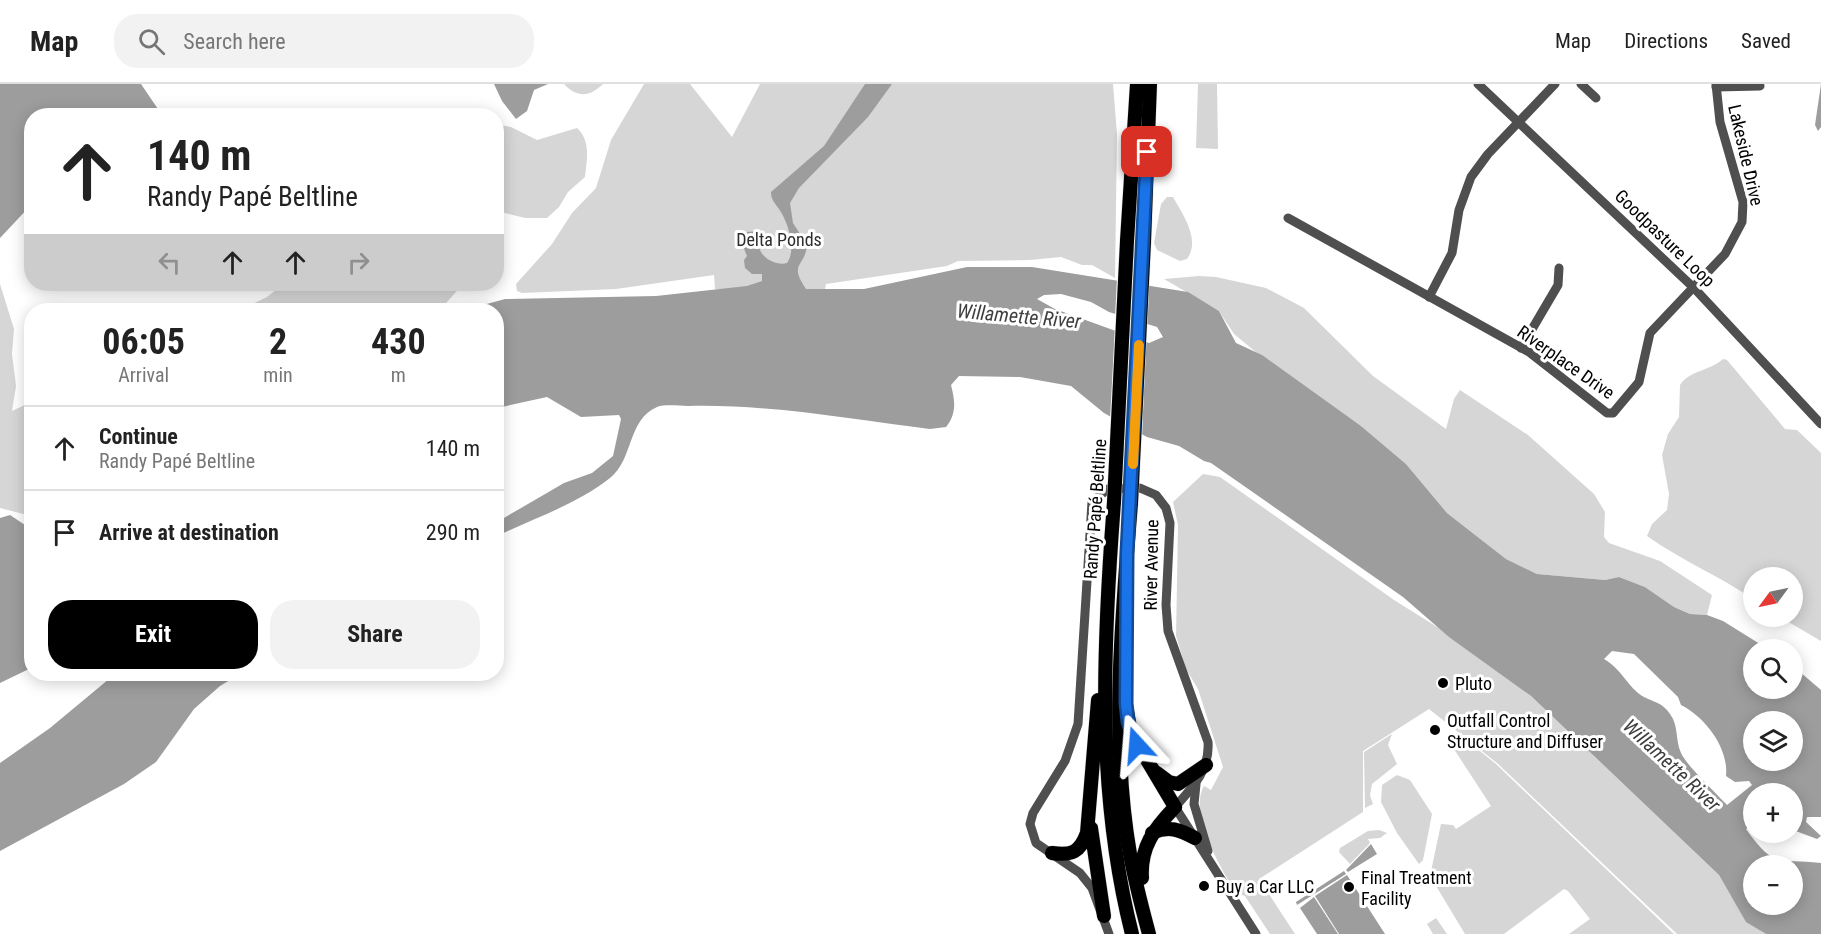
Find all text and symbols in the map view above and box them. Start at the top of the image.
search box [114,14,534,68]
text: Map [30,25,78,58]
icon: search [135,25,168,58]
text: Search here [183,29,286,54]
text: Map [1555,29,1591,53]
text: Directions [1624,29,1708,53]
text: Saved [1741,29,1791,53]
street label: Lakeside Drive [1724,102,1768,208]
pin [1121,126,1172,177]
text: 140 m [147,131,252,180]
icon: ahead [48,132,126,210]
icon: arrive [1130,135,1163,168]
text: Randy Papé Beltline [147,181,358,213]
street label: Goodpasture Loop [1611,185,1719,291]
park label: Delta Ponds [736,229,822,250]
icon: left [153,246,186,279]
icon: ahead [216,246,249,279]
icon: ahead [279,246,312,279]
icon: right [342,246,375,279]
water label: Willamette River [956,299,1083,333]
text: 06:05 [102,321,185,363]
text: 2 [269,321,287,363]
text: 430 [371,321,426,363]
street label: Riverplace Drive [1513,321,1619,403]
text: Arrival [118,363,169,387]
text: min [263,363,293,387]
text: m [391,363,406,387]
text: Continue [99,424,178,449]
icon: ahead [48,432,81,465]
text: 140 m [426,436,480,461]
street label: Randy Papé Beltline [1080,438,1110,580]
text: Randy Papé Beltline [99,449,255,473]
icon: arrive [48,516,81,549]
street label: River Avenue [1140,519,1162,611]
text: Arrive at destination [99,520,279,545]
text: 290 m [426,520,480,545]
north arrow [1743,567,1803,627]
map controls [1743,567,1803,915]
button: Exit [48,600,258,669]
button: Share [270,600,480,669]
button: search [1743,639,1803,699]
place label: Pluto [1455,673,1492,694]
marker: Pluto [1436,676,1450,690]
place label: Outfall Control Structure and Diffuser [1447,710,1604,752]
button: layers [1743,711,1803,771]
position arrow [1105,713,1169,777]
water label: Willamette River [1618,714,1726,817]
marker: Outfall Control Structure and Diffuser [1428,723,1442,737]
button: + [1743,783,1803,843]
button: − [1743,855,1803,915]
place label: Final Treatment Facility [1361,867,1472,909]
place label: Buy a Car LLC [1216,876,1314,897]
marker: Buy a Car LLC [1197,879,1211,893]
marker: Final Treatment Facility [1342,880,1356,894]

